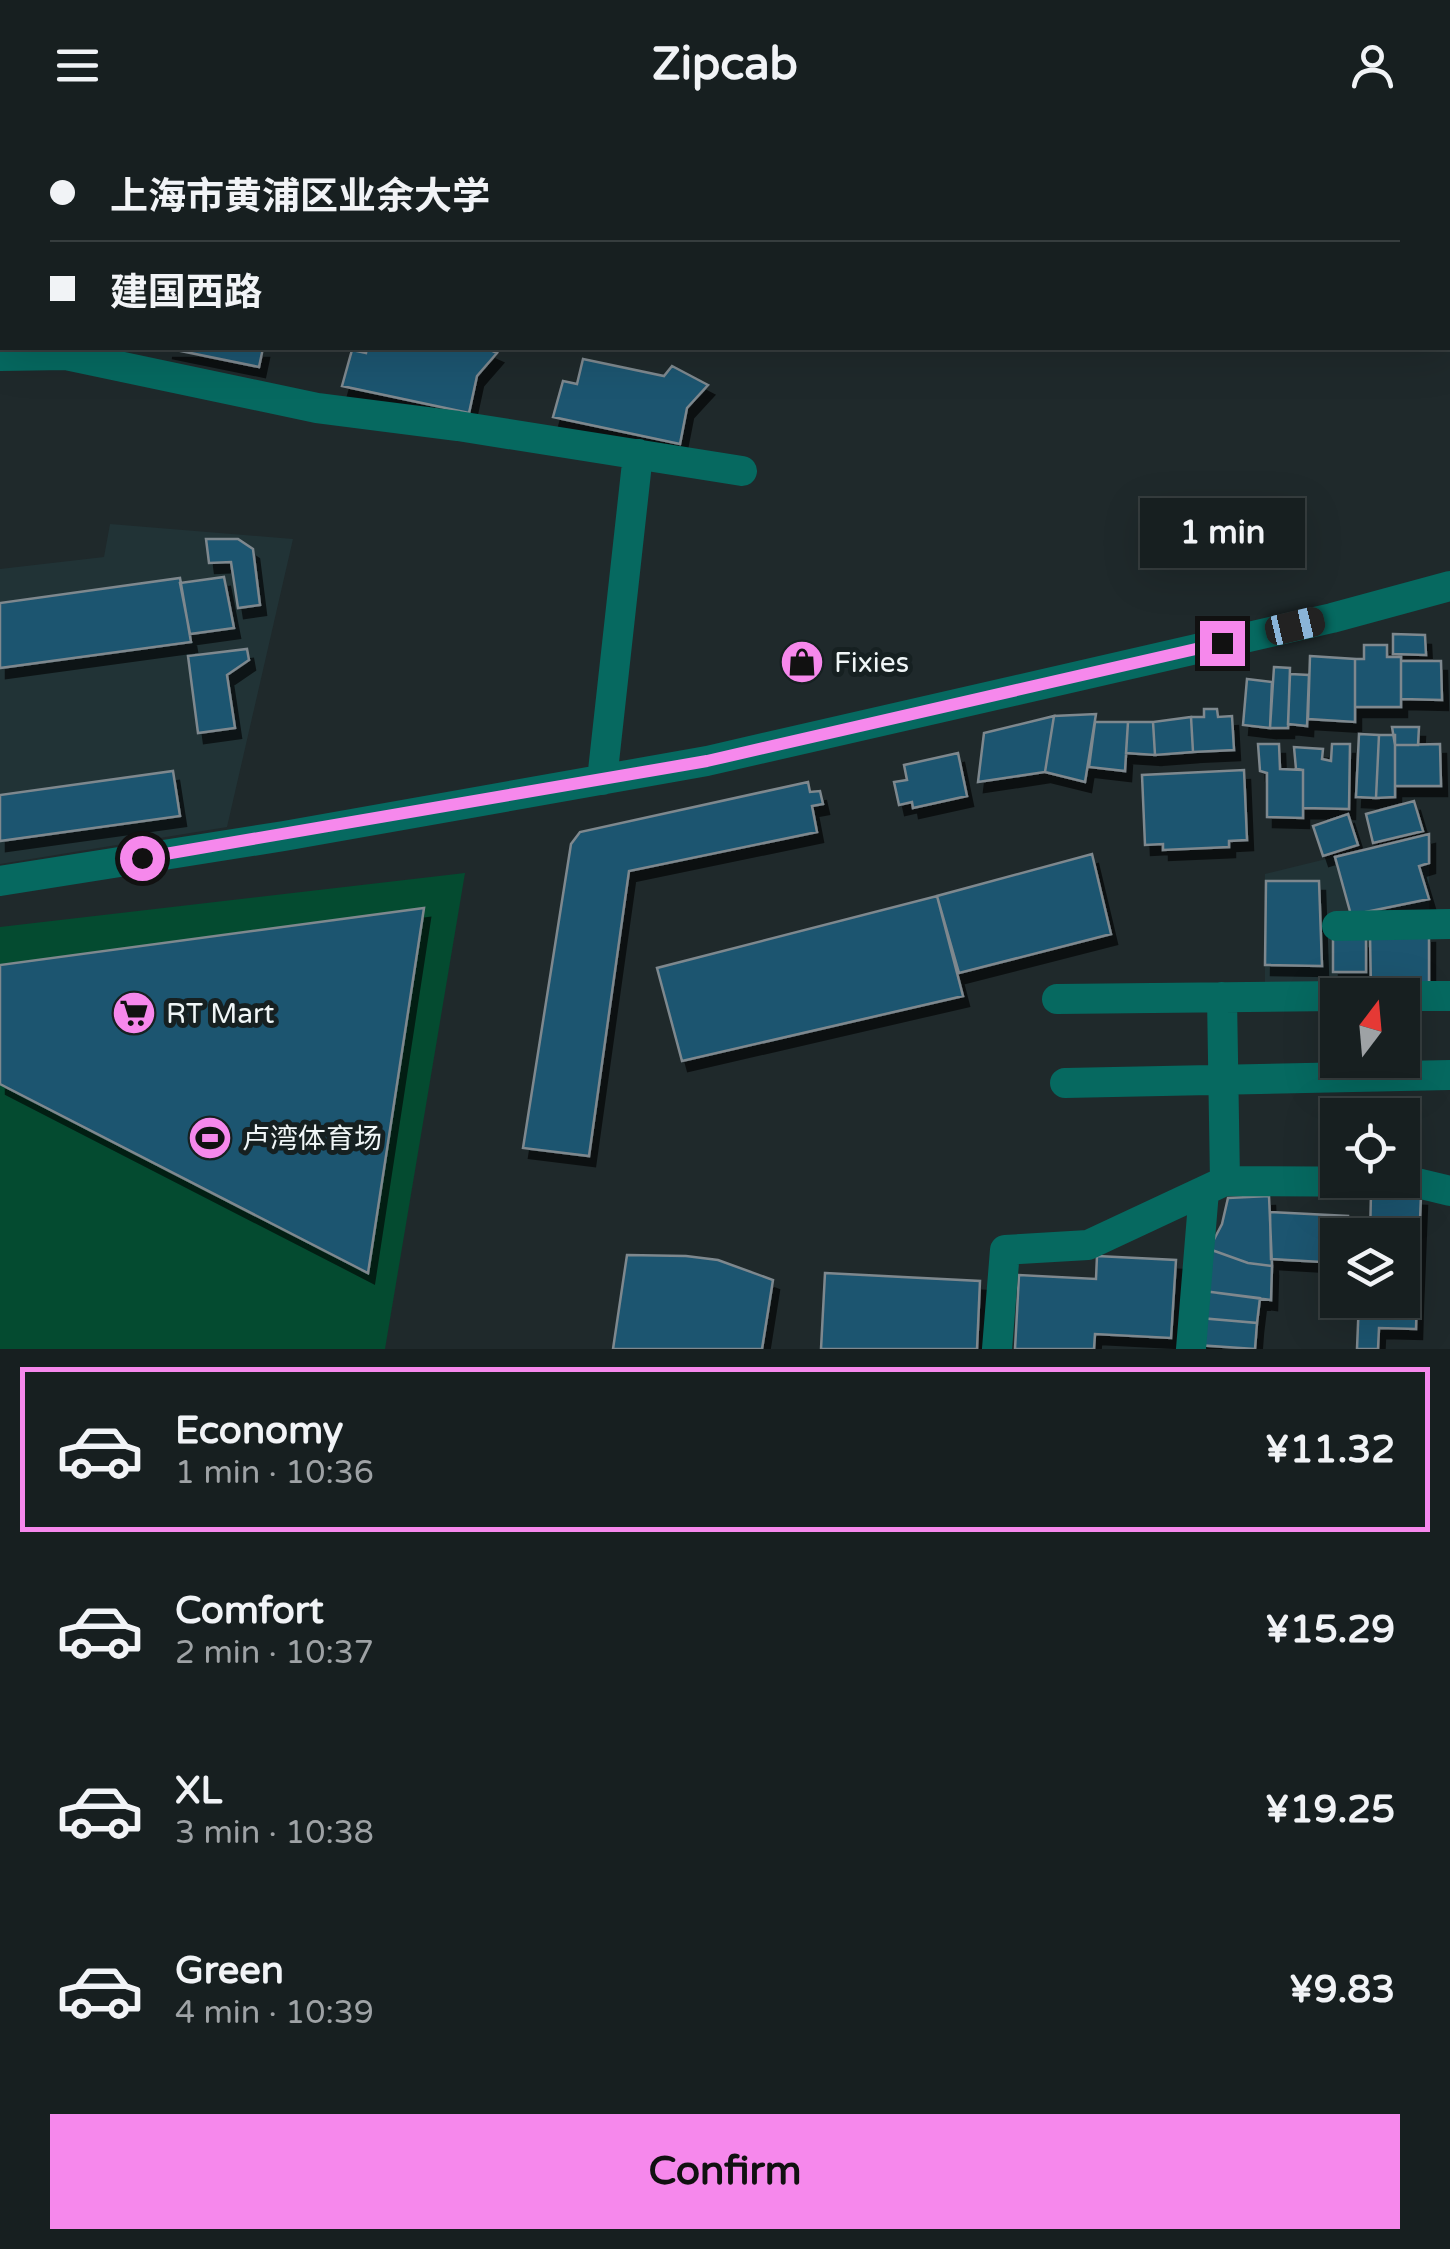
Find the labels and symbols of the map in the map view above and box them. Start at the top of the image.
callout: 1 min [1140,498,1304,568]
car [1262,605,1328,647]
route end [1200,621,1245,666]
shop icon: Fixies [779,639,825,685]
place label: Fixies [834,646,909,680]
route start [120,836,165,881]
north arrow [1320,978,1420,1078]
supermarket icon: RT Mart [111,990,157,1036]
place label: RT Mart [166,997,275,1031]
sports icon: 卢湾体育场 [187,1115,233,1161]
place label: 卢湾体育场 [242,1122,382,1156]

